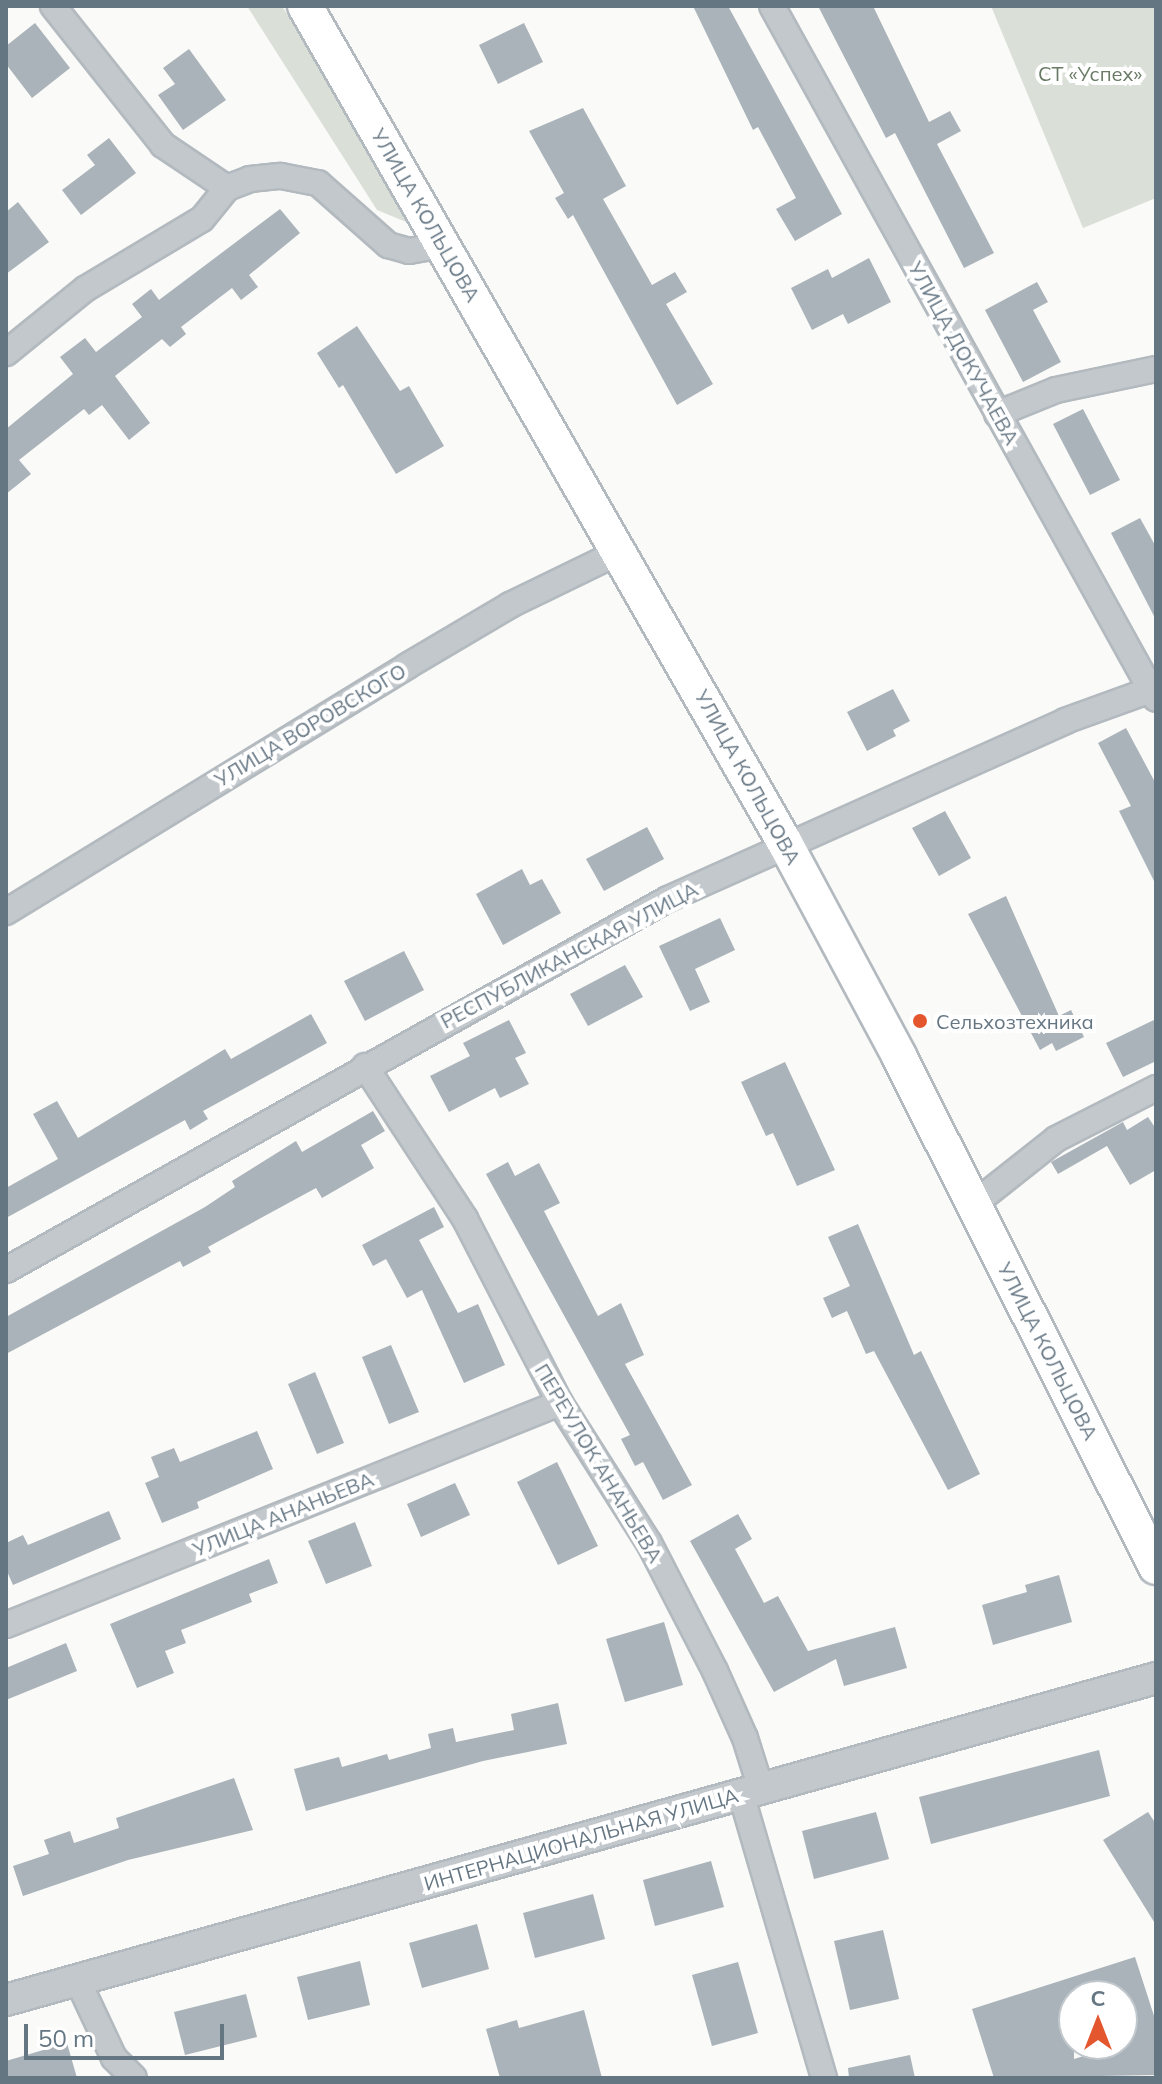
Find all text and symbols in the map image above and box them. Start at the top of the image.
park label: СТ «Успех» [1038,61,1142,85]
street label: УЛИЦА КОЛЬЦОВА [367,124,485,306]
street label: УЛИЦА ДОКУЧАЕВА [904,257,1024,449]
street label: УЛИЦА ВОРОВСКОГО [210,658,410,792]
street label: УЛИЦА КОЛЬЦОВА [690,685,806,869]
street label: РЕСПУБЛИКАНСКАЯ УЛИЦА [436,877,702,1033]
place label: Сельхозтехника [936,1009,1094,1033]
marker: Сельхозтехника [911,1012,929,1030]
street label: УЛИЦА КОЛЬЦОВА [993,1258,1103,1444]
street label: ПЕРЕУЛОК АНАНЬЕВА [530,1359,668,1567]
street label: УЛИЦА АНАНЬЕВА [189,1467,377,1561]
street label: ИНТЕРНАЦИОНАЛЬНАЯ УЛИЦА [421,1783,741,1895]
north arrow [1058,1980,1138,2060]
text: С [1090,1984,1106,2012]
scale bar [28,2008,228,2058]
text: 50 m [38,2023,94,2053]

